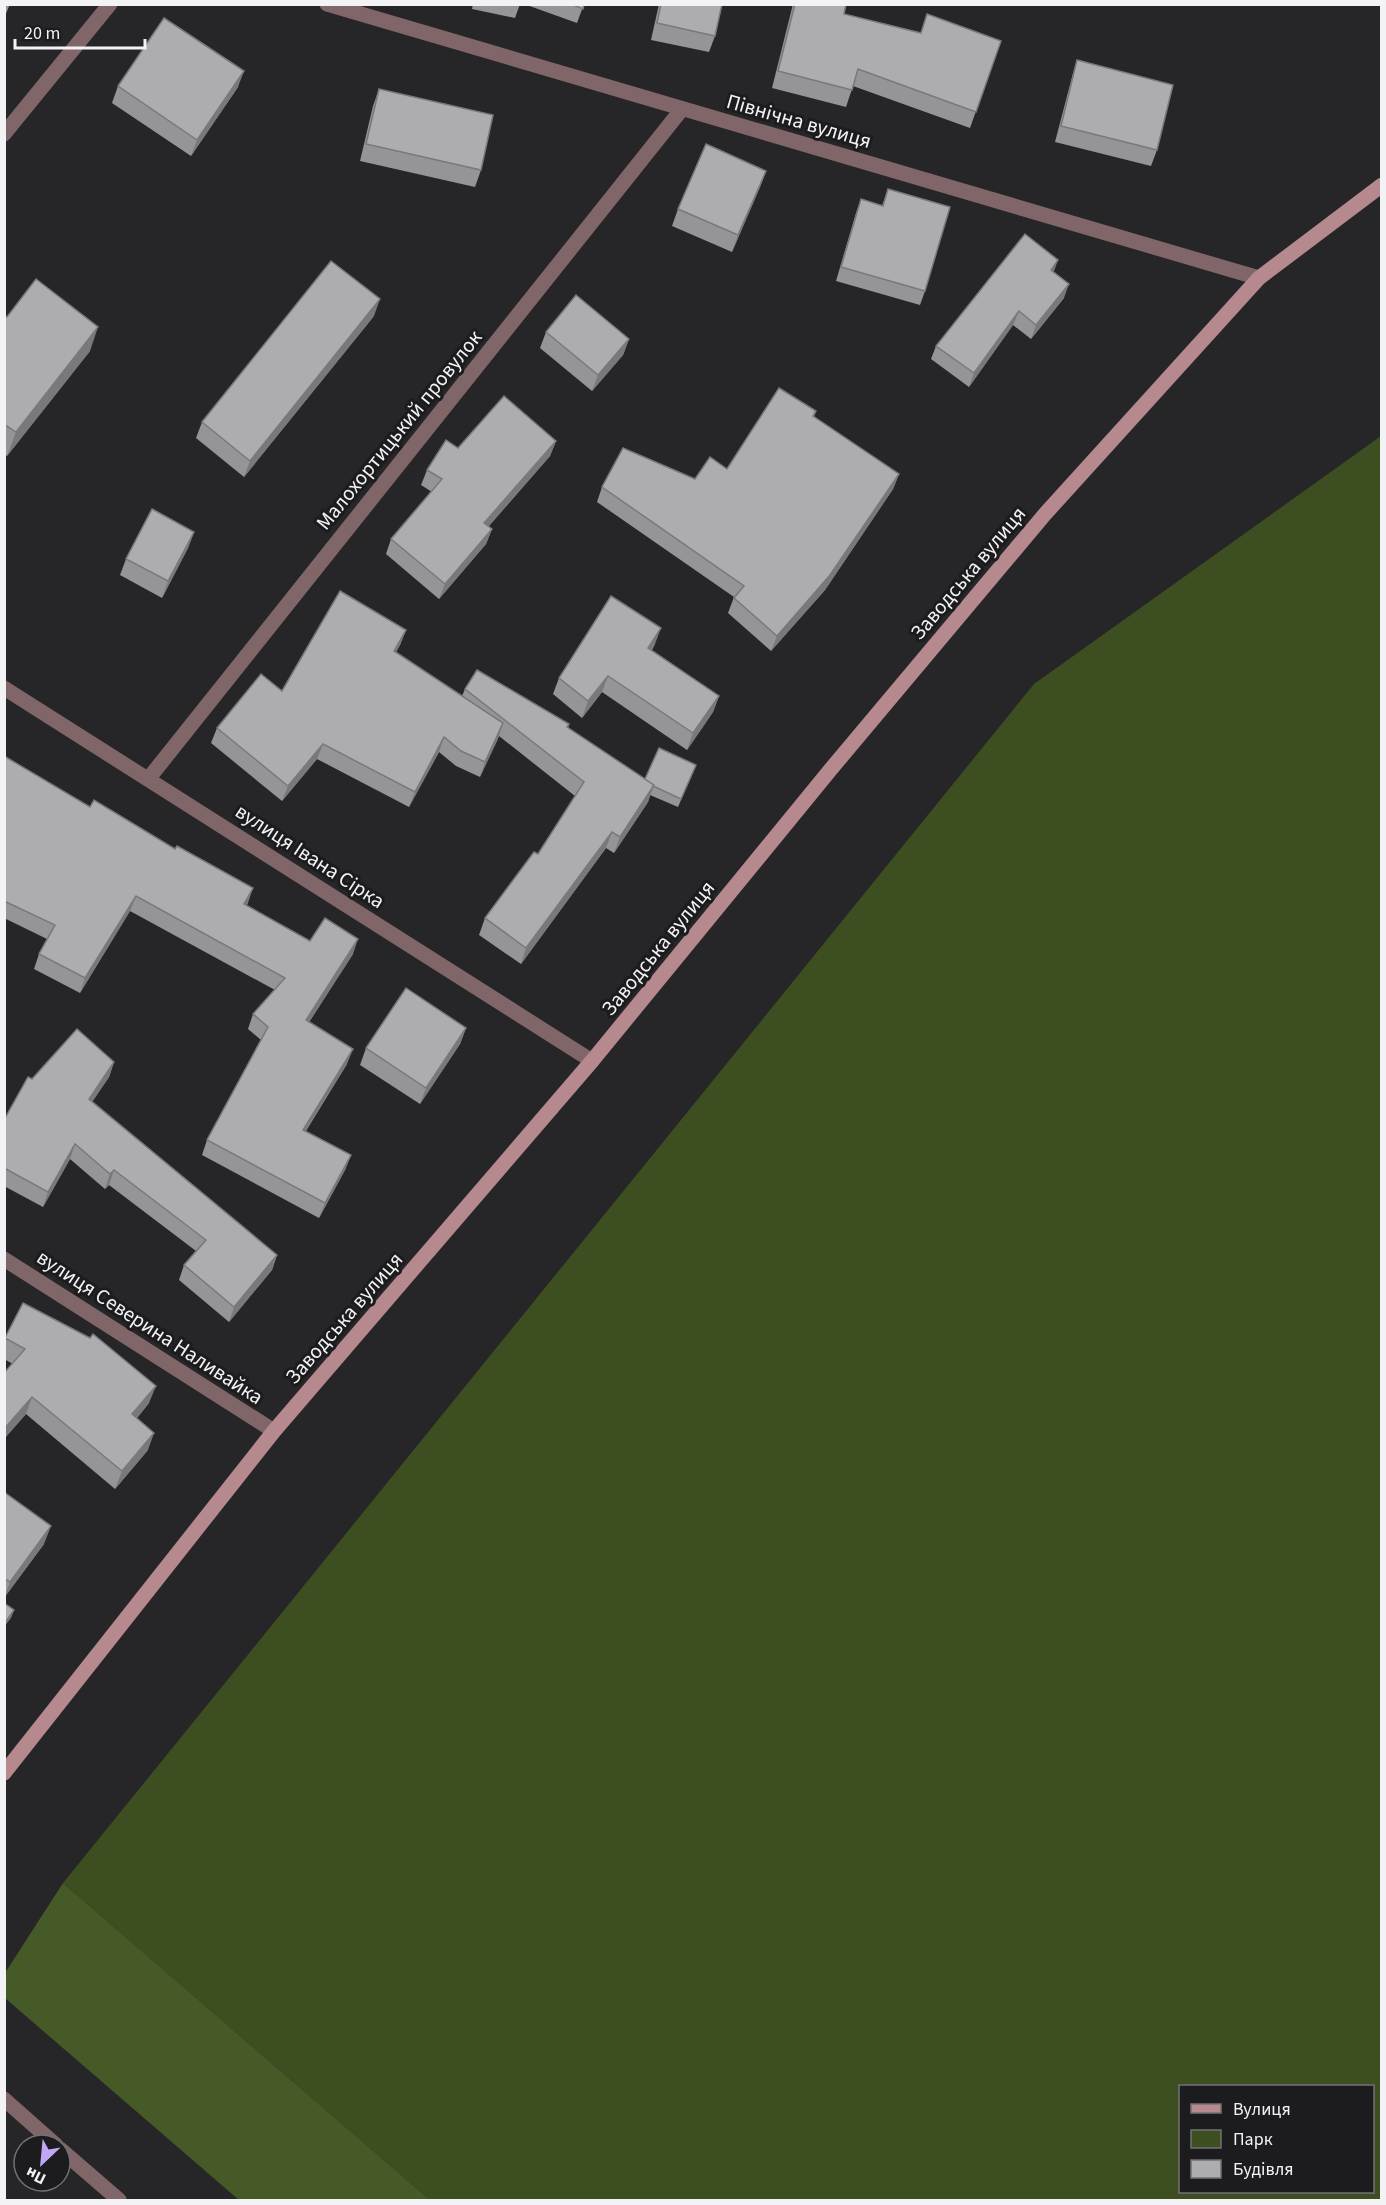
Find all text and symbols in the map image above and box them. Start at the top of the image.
scale bar [15,12,146,50]
text: 20 m [24,21,60,46]
street label: Північна вулиця [723,86,875,156]
street label: Малохортицький провулок [309,323,490,536]
street label: Заводська вулиця [903,500,1033,646]
street label: вулиця Івана Сірка [229,796,391,916]
street label: Заводська вулиця [594,874,722,1022]
street label: вулиця Северина Наливайка [31,1242,269,1412]
street label: Заводська вулиця [278,1246,410,1390]
legend [1179,2085,1374,2193]
text: Вулиця [1233,2097,1291,2122]
text: Парк [1233,2127,1273,2152]
north arrow [12,2133,72,2193]
text: Будівля [1233,2157,1293,2182]
text: Пн [22,2161,50,2190]

